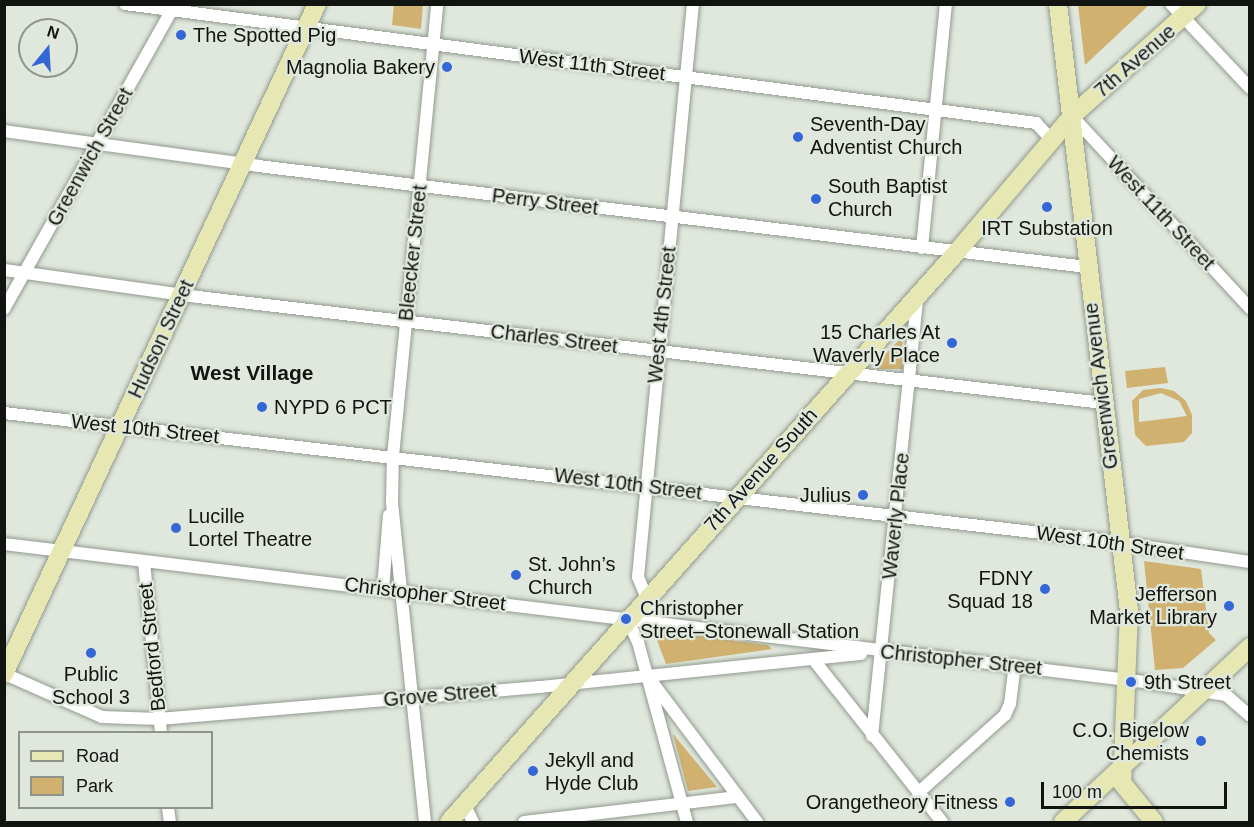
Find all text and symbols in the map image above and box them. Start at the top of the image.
north arrow [18,18,78,78]
street label: 7th Avenue [1089,19,1181,103]
text: N [45,22,61,42]
place label: The Spotted Pig [193,23,336,47]
marker: The Spotted Pig [174,28,188,42]
street label: West 11th Street [518,44,666,86]
place label: Magnolia Bakery [286,55,435,79]
marker: Magnolia Bakery [440,60,454,74]
street label: Greenwich Street [42,84,138,230]
place label: Seventh-Day Adventist Church [810,113,962,160]
marker: Seventh-Day Adventist Church [791,130,805,144]
street label: West 11th Street [1102,151,1220,275]
place label: South Baptist Church [828,175,947,222]
street label: Bleecker Street [394,184,432,322]
street label: Perry Street [491,184,599,220]
marker: South Baptist Church [809,192,823,206]
marker: IRT Substation [1040,200,1054,214]
place label: IRT Substation [981,216,1113,240]
street label: West 4th Street [643,245,681,385]
street label: Hudson Street [123,276,199,402]
street label: Greenwich Avenue [1079,301,1123,471]
street label: Charles Street [489,319,619,359]
place label: 15 Charles At Waverly Place [813,320,940,367]
marker: 15 Charles At Waverly Place [945,336,959,350]
district label: West Village [191,360,313,386]
place label: NYPD 6 PCT [274,395,392,419]
marker: NYPD 6 PCT [255,400,269,414]
street label: 7th Avenue South [699,403,823,537]
street label: West 10th Street [70,409,220,449]
street label: Waverly Place [877,452,915,580]
street label: West 10th Street [553,463,703,505]
place label: Julius [800,483,851,507]
marker: Julius [856,488,870,502]
place label: Lucille Lortel Theatre [188,504,313,551]
marker: Lucille Lortel Theatre [169,521,183,535]
street label: West 10th Street [1035,521,1185,565]
place label: St. John’s Church [528,552,615,599]
place label: FDNY Squad 18 [947,566,1033,613]
marker: St. John’s Church [509,568,523,582]
street label: Christopher Street [343,572,507,616]
street label: Bedford Street [133,582,171,712]
marker: FDNY Squad 18 [1038,582,1052,596]
place label: Jefferson Market Library [1089,582,1217,629]
place label: Christopher Street–Stonewall Station [640,596,859,643]
marker: Jefferson Market Library [1222,599,1236,613]
marker: Christopher Street–Stonewall Station [617,610,635,628]
street label: Christopher Street [879,640,1043,680]
marker: Public School 3 [84,646,98,660]
place label: Public School 3 [52,662,130,709]
place label: 9th Street [1144,670,1231,694]
marker: 9th Street [1122,673,1140,691]
street label: Grove Street [382,678,498,712]
place label: C.O. Bigelow Chemists [1072,718,1189,765]
legend [18,731,213,809]
marker: C.O. Bigelow Chemists [1194,734,1208,748]
text: Road [76,746,119,766]
place label: Jekyll and Hyde Club [545,748,638,795]
marker: Jekyll and Hyde Club [526,764,540,778]
scale bar [1044,770,1230,808]
text: Park [76,776,113,796]
text: 100 m [1052,782,1102,802]
place label: Orangetheory Fitness [806,790,998,814]
marker: Orangetheory Fitness [1003,795,1017,809]

